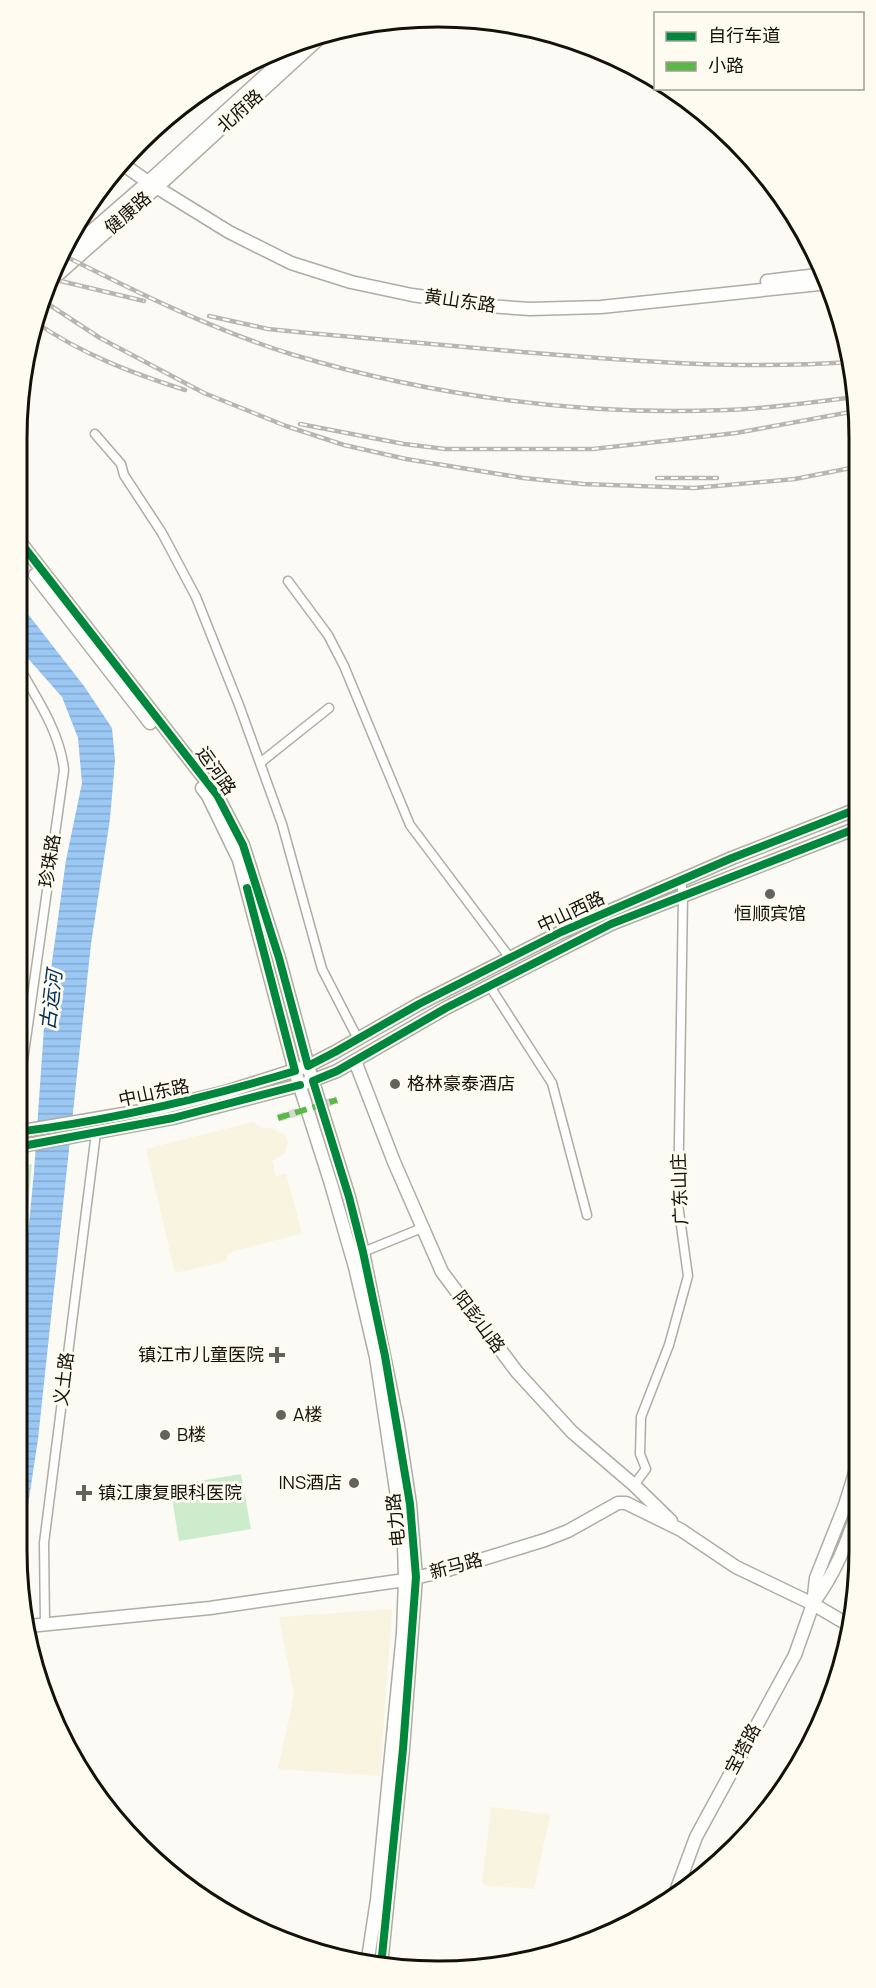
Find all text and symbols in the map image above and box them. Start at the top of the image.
legend [654,12,864,90]
text: 自行车道 [708,23,780,47]
text: 小路 [708,53,744,77]
street label: 北府路 [211,83,267,137]
street label: 健康路 [99,185,156,239]
street label: 黄山东路 [423,283,497,317]
street label: 运河路 [192,741,242,799]
street label: 珍珠路 [33,832,65,889]
street label: 中山西路 [533,885,608,937]
marker: 恒顺宾馆 [763,887,777,901]
place label: 恒顺宾馆 [734,901,806,925]
water label: 古运河 [33,965,68,1031]
place label: 格林豪泰酒店 [407,1071,515,1095]
street label: 中山东路 [116,1073,192,1111]
marker: 格林豪泰酒店 [388,1077,402,1091]
street label: 广东山庄 [666,1153,692,1225]
street label: 阳彭山路 [449,1285,511,1357]
place label: 镇江市儿童医院 [138,1342,264,1366]
marker: 镇江市儿童医院 [268,1346,286,1364]
street label: 义土路 [48,1351,78,1407]
place label: A楼 [293,1402,322,1426]
marker: A楼 [274,1408,288,1422]
place label: B楼 [177,1422,206,1446]
marker: B楼 [158,1428,172,1442]
place label: INS酒店 [278,1470,342,1494]
marker: INS酒店 [347,1476,361,1490]
place label: 镇江康复眼科医院 [98,1480,242,1504]
marker: 镇江康复眼科医院 [75,1484,93,1502]
street label: 电力路 [380,1492,410,1548]
street label: 新马路 [427,1546,485,1584]
street label: 宝塔路 [719,1719,765,1778]

